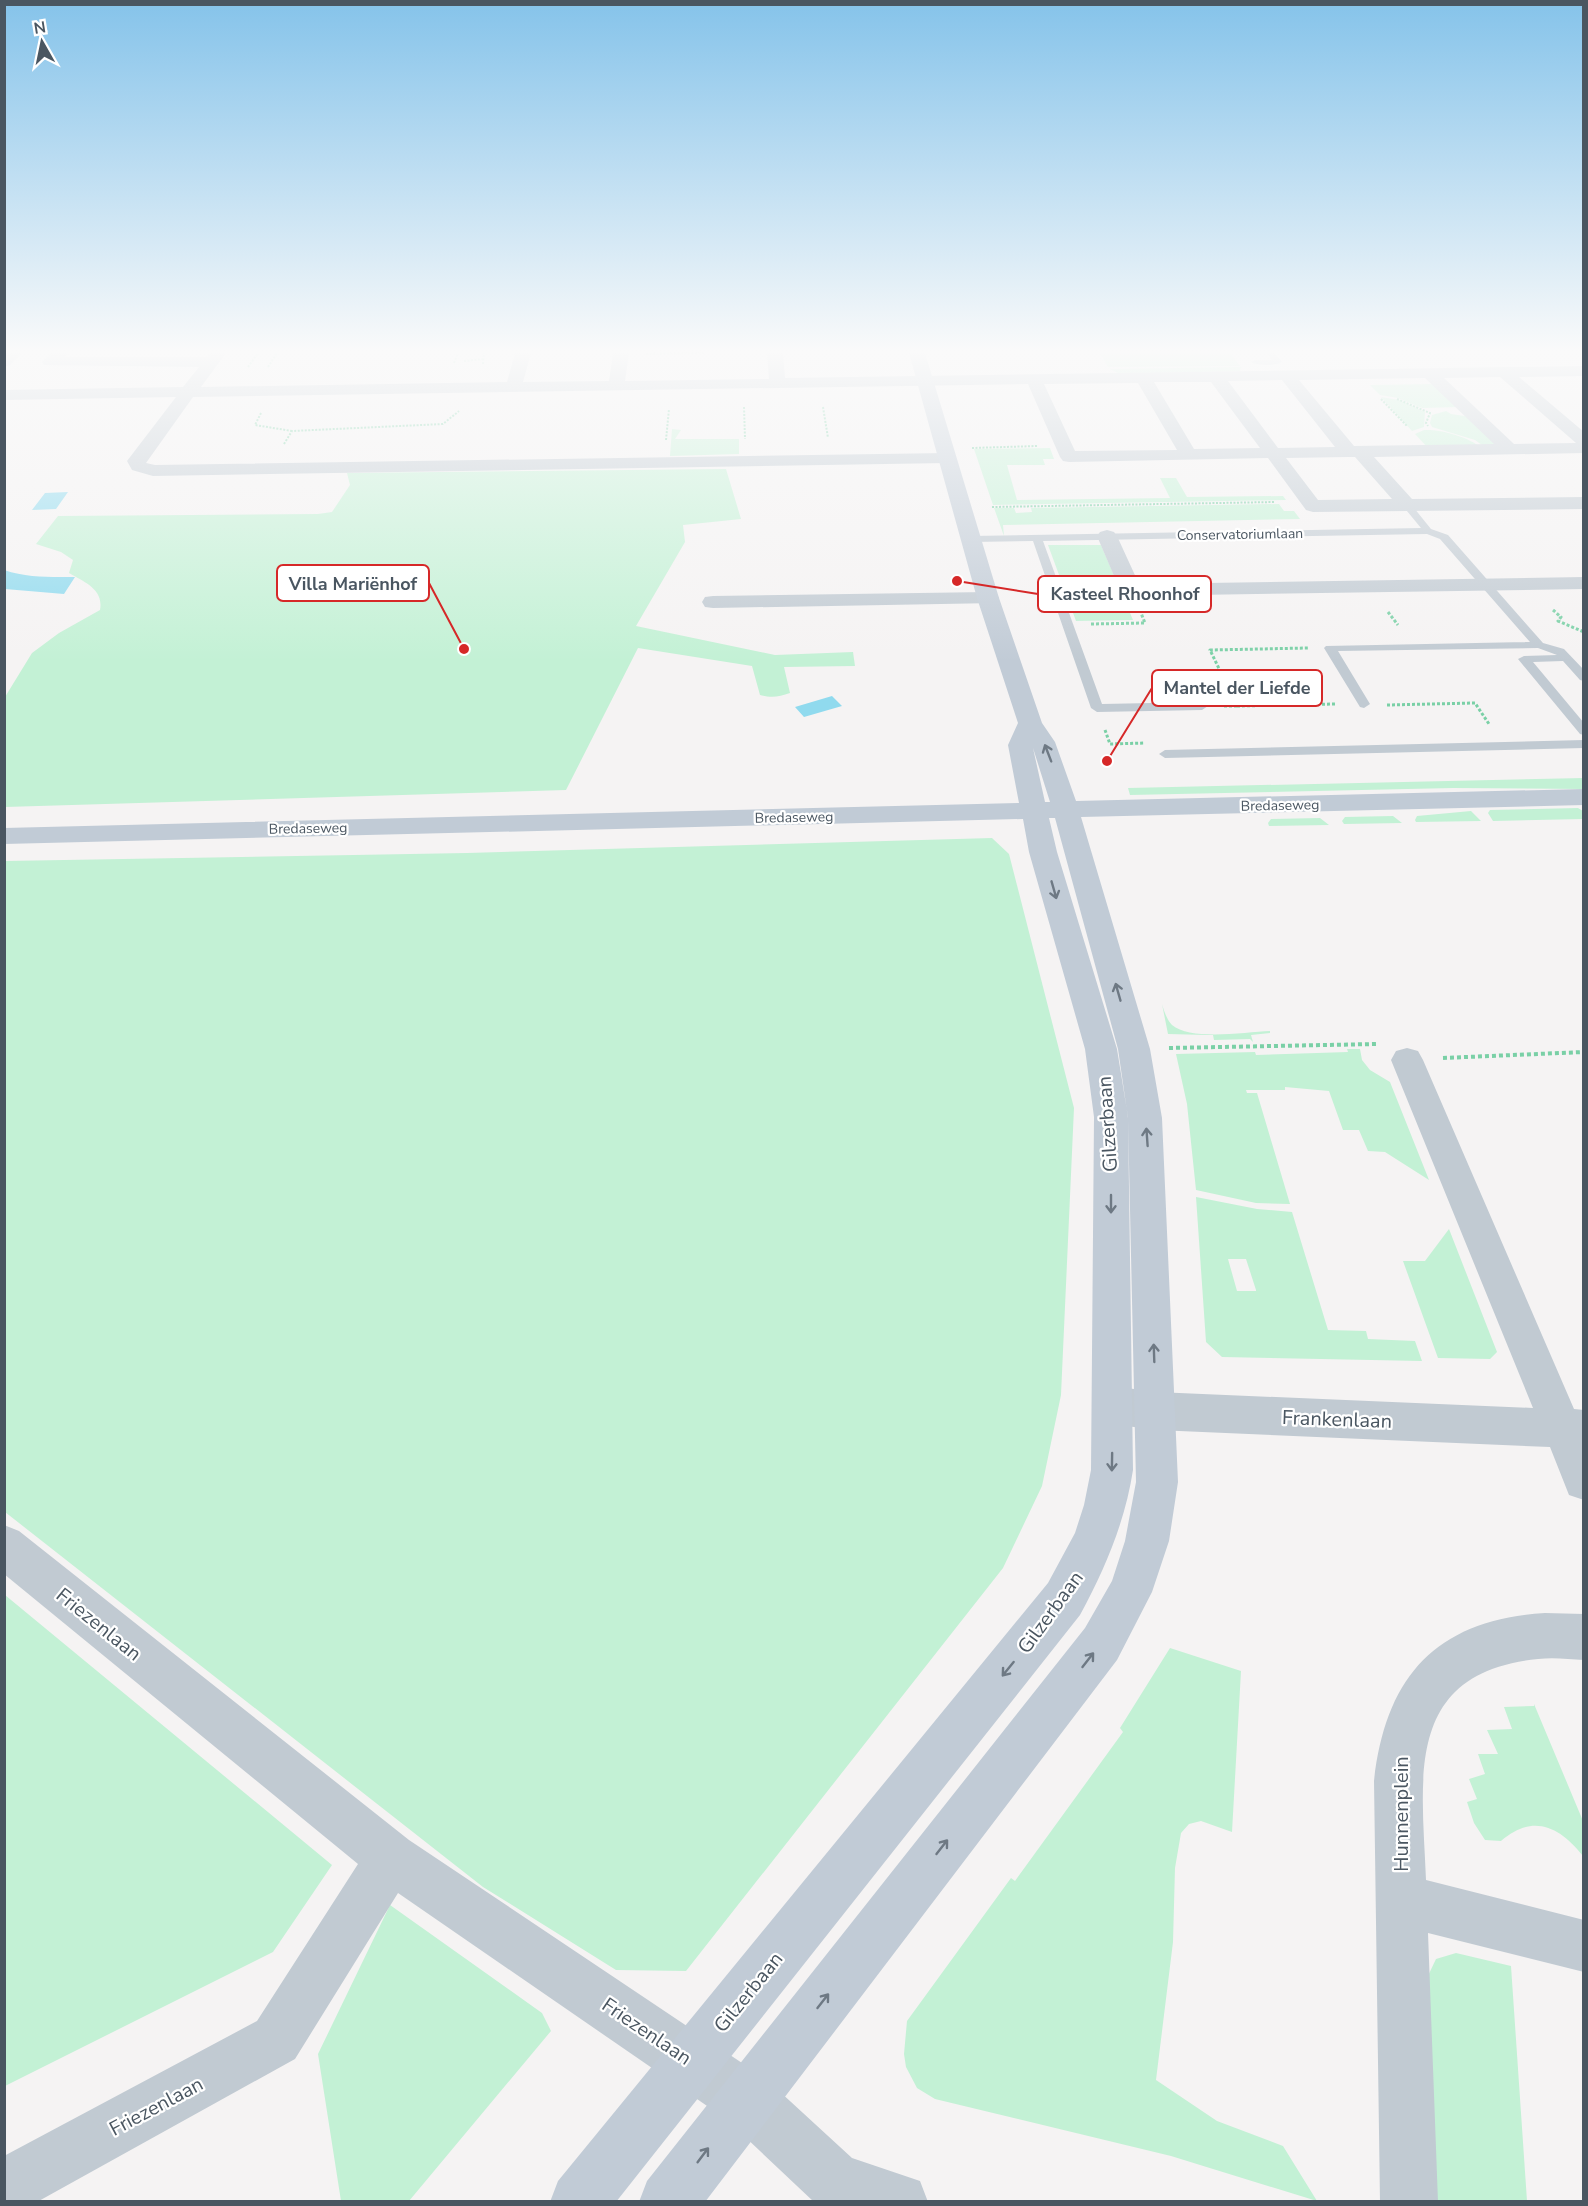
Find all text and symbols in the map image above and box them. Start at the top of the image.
north arrow [12,12,72,72]
text: N [32,16,47,40]
street label: Conservatoriumlaan [1177,524,1303,545]
callout: Villa Mariënhof [277,565,429,601]
text: Villa Mariënhof [288,572,418,596]
callout: Kasteel Rhoonhof [1038,576,1211,612]
text: Kasteel Rhoonhof [1051,582,1200,606]
callout: Mantel der Liefde [1152,670,1322,706]
text: Mantel der Liefde [1164,676,1311,700]
one-way arrow [1041,745,1052,763]
street label: Bredaseweg [1240,795,1320,816]
street label: Bredaseweg [754,807,834,828]
street label: Bredaseweg [268,818,348,839]
one-way arrow [1049,880,1060,899]
one-way arrow [1112,983,1123,1002]
street label: Gilzerbaan [1091,1075,1124,1173]
one-way arrow [1141,1127,1152,1147]
one-way arrow [1105,1193,1117,1213]
one-way arrow [1149,1343,1160,1363]
street label: Frankenlaan [1282,1404,1392,1435]
one-way arrow [1106,1451,1118,1471]
street label: Gilzerbaan [1011,1565,1090,1659]
street label: Friezenlaan [50,1582,147,1667]
one-way arrow [1081,1652,1094,1668]
one-way arrow [1002,1661,1015,1677]
street label: Hunnenplein [1388,1756,1415,1872]
one-way arrow [936,1839,949,1855]
street label: Gilzerbaan [708,1946,789,2038]
street label: Friezenlaan [597,1992,697,2071]
one-way arrow [816,1993,829,2009]
street label: Friezenlaan [105,2070,208,2142]
one-way arrow [697,2147,710,2163]

